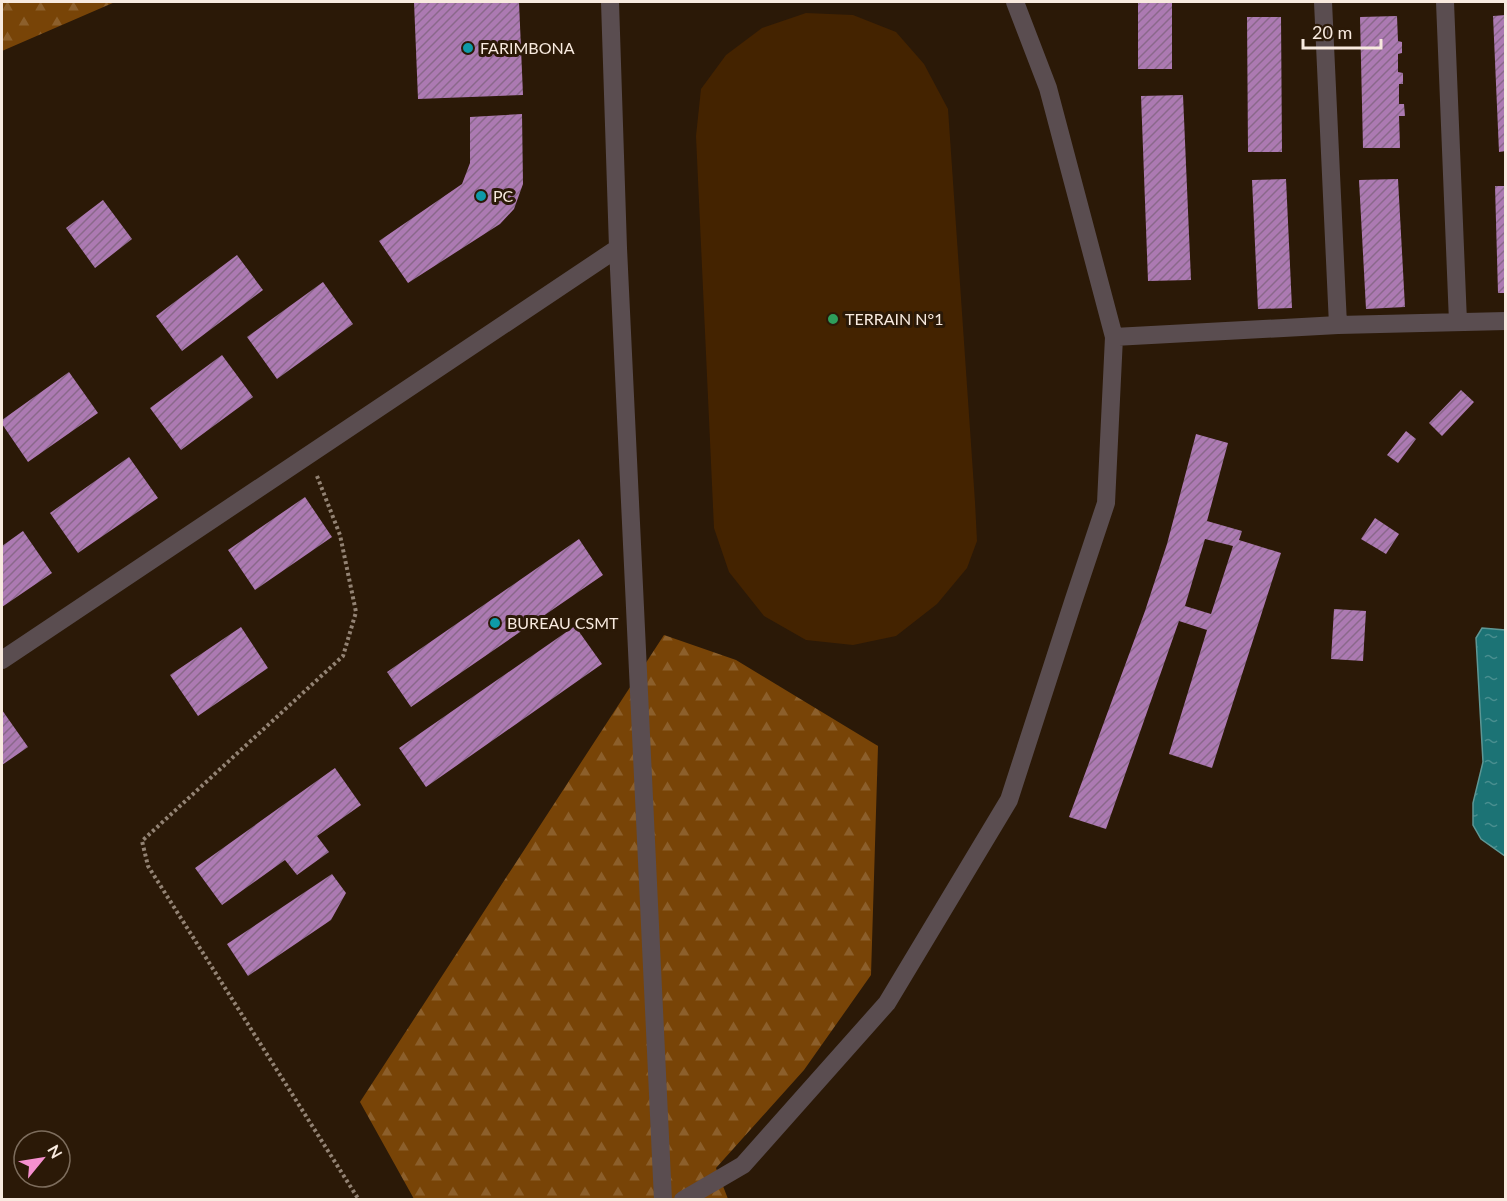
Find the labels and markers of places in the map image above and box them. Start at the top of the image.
place label: FARIMBONA [480,38,575,57]
marker: FARIMBONA [461,41,475,55]
place label: PC [493,186,514,205]
marker: PC [474,189,488,203]
place label: TERRAIN N°1 [845,309,944,328]
marker: TERRAIN N°1 [826,312,840,326]
place label: BUREAU CSMT [507,613,619,632]
marker: BUREAU CSMT [488,616,502,630]

